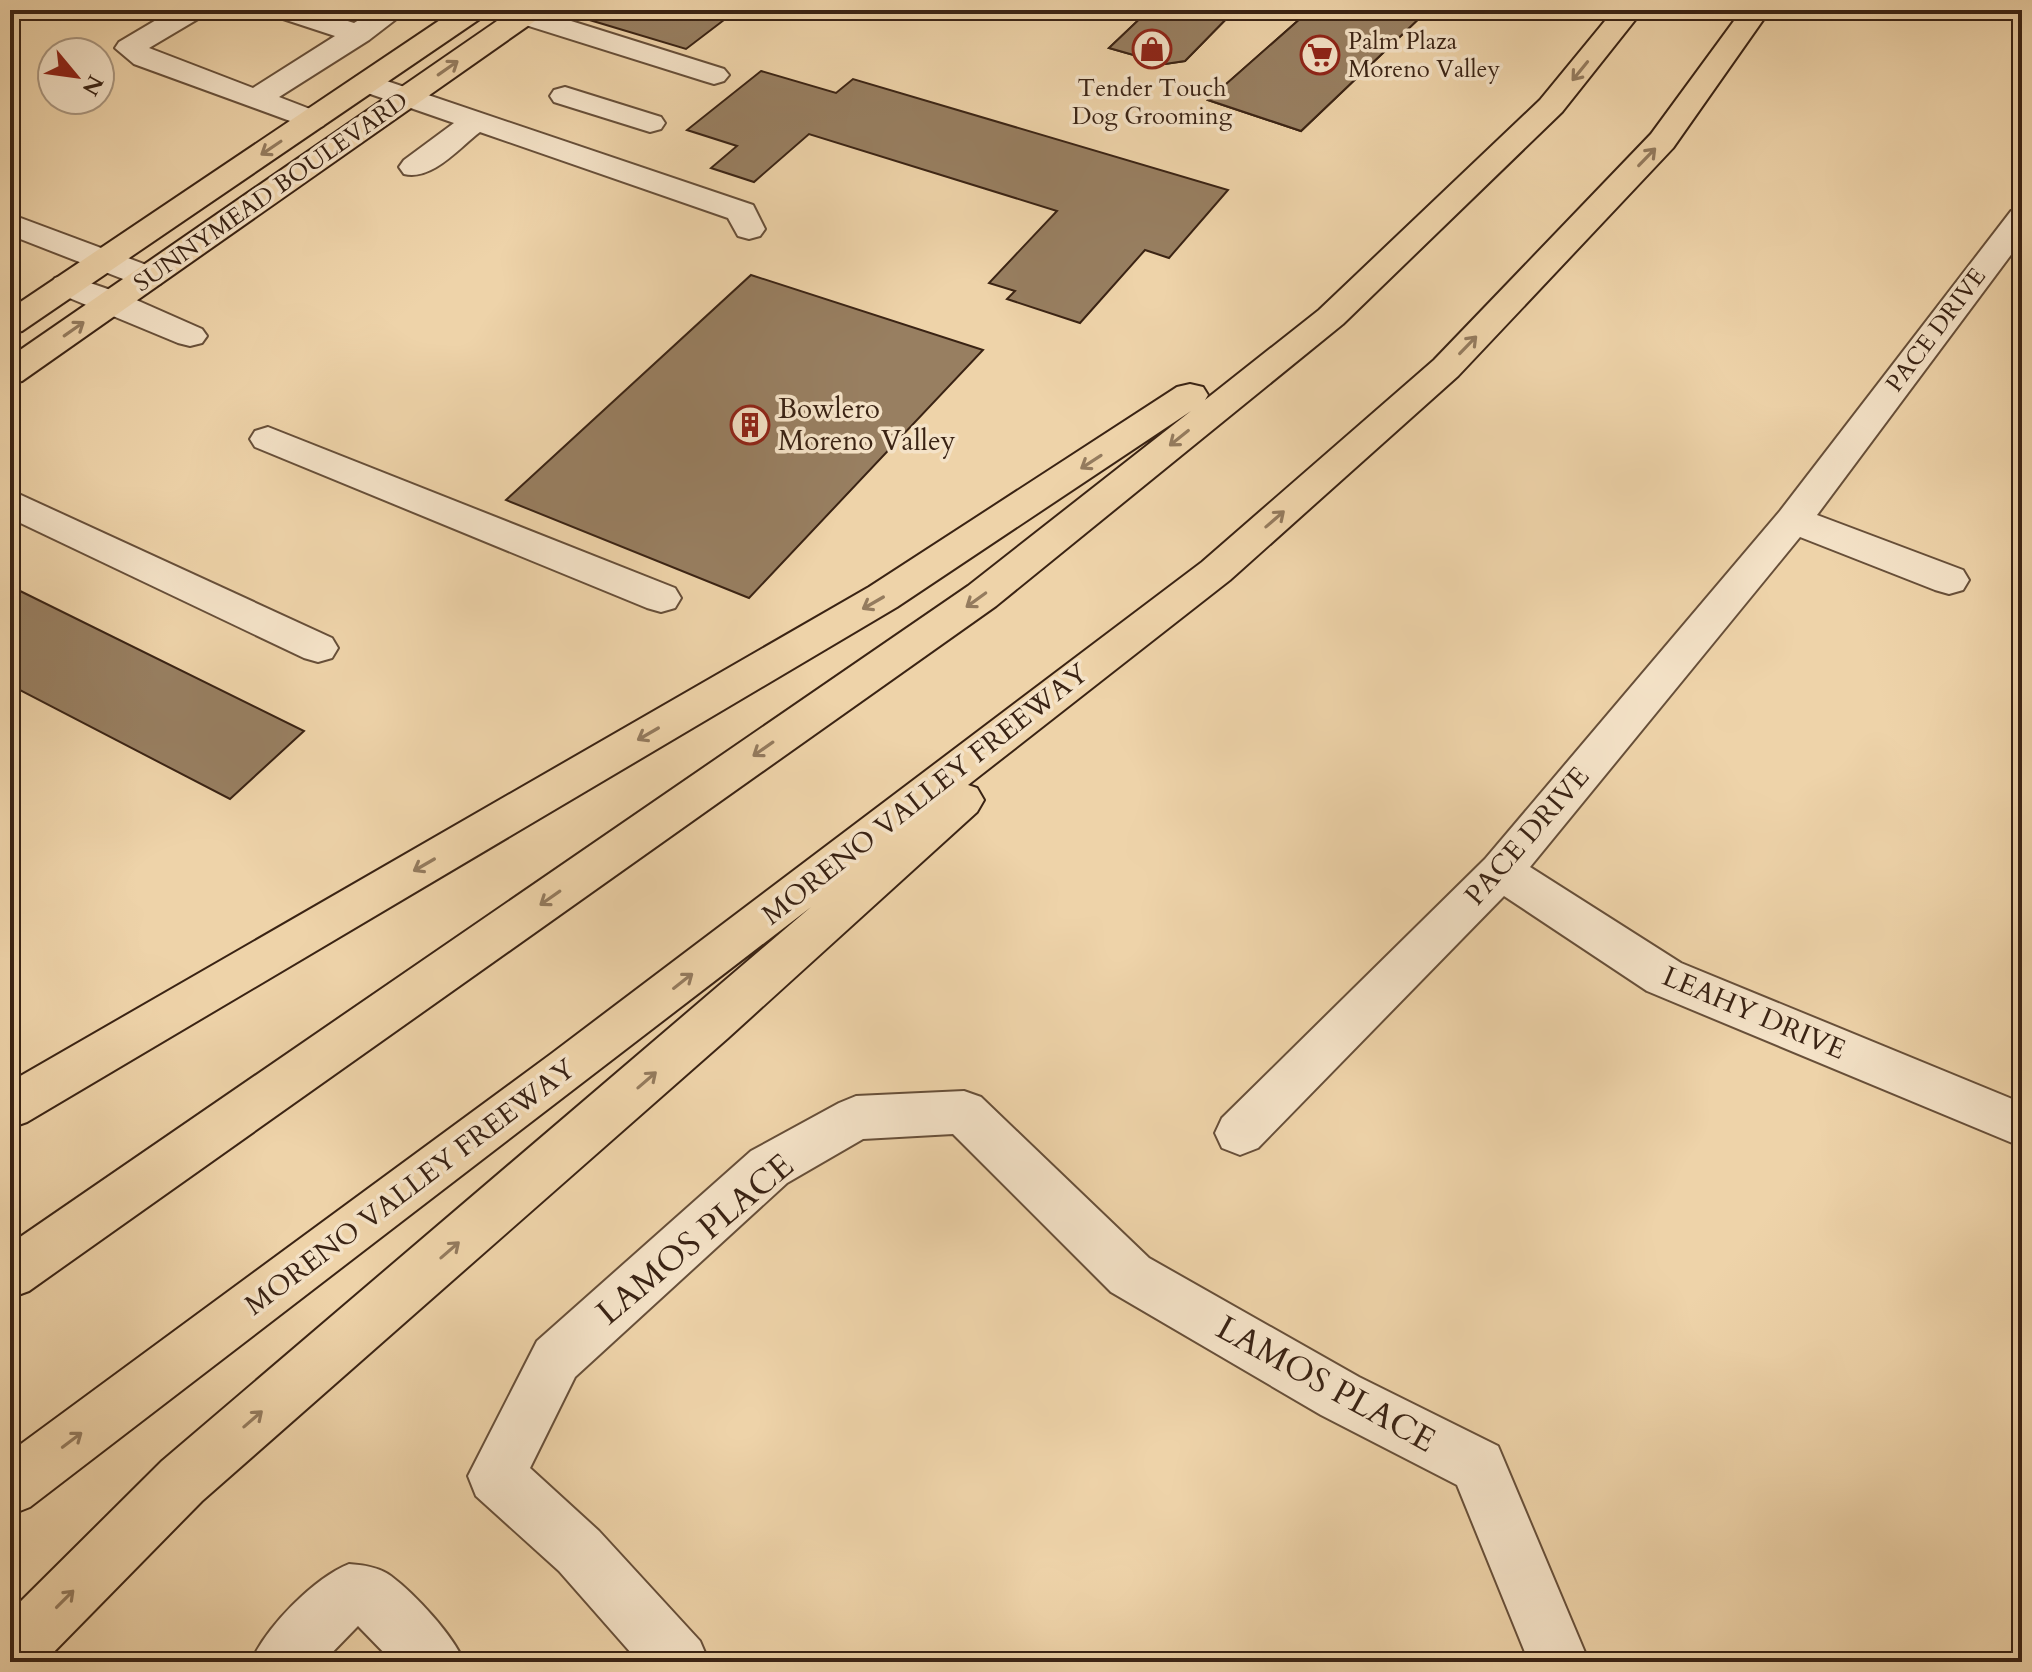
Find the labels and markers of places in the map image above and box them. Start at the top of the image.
place label: Palm Plaza Moreno Valley [1348,25,1500,86]
shop icon: Tender Touch Dog Grooming [1131,28,1173,70]
supermarket icon: Palm Plaza Moreno Valley [1299,34,1341,76]
place label: Tender Touch Dog Grooming [1072,72,1233,133]
place label: Bowlero Moreno Valley [778,390,956,460]
building icon: Bowlero Moreno Valley [729,404,771,446]

